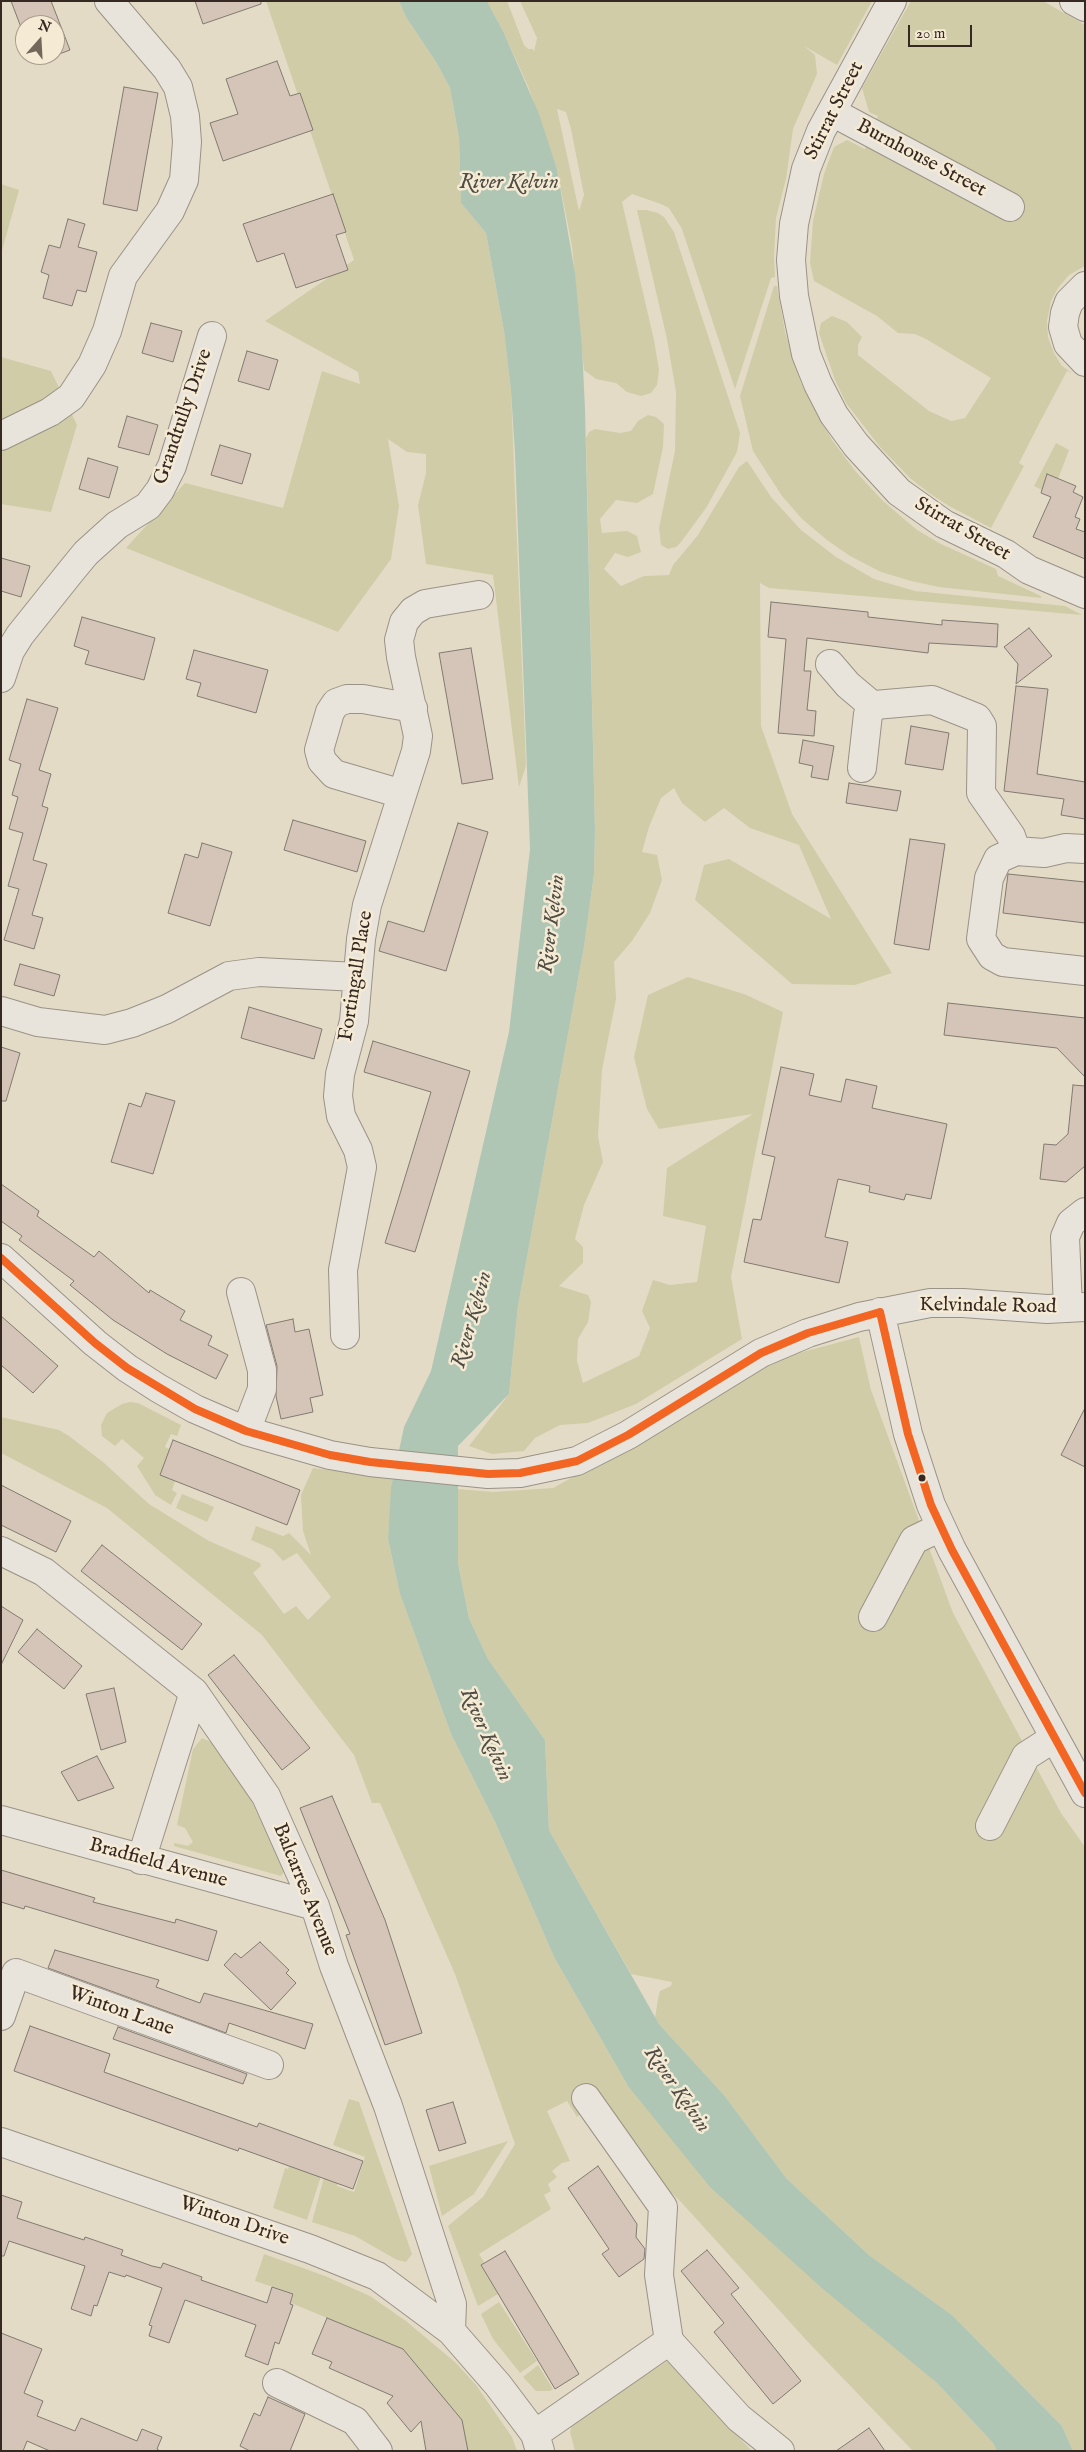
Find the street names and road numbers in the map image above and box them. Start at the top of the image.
street label: Stirrat Street [800,58,870,164]
street label: Burnhouse Street [852,115,990,203]
street label: Grandtully Drive [150,346,218,488]
street label: Stirrat Street [910,493,1014,567]
street label: Fortingall Place [335,909,379,1043]
street label: Kelvindale Road [919,1294,1057,1320]
street label: Balcarres Avenue [266,1820,342,1960]
street label: Bradfield Avenue [86,1834,230,1894]
street label: Winton Lane [65,1982,177,2042]
street label: Winton Drive [176,2192,292,2252]

